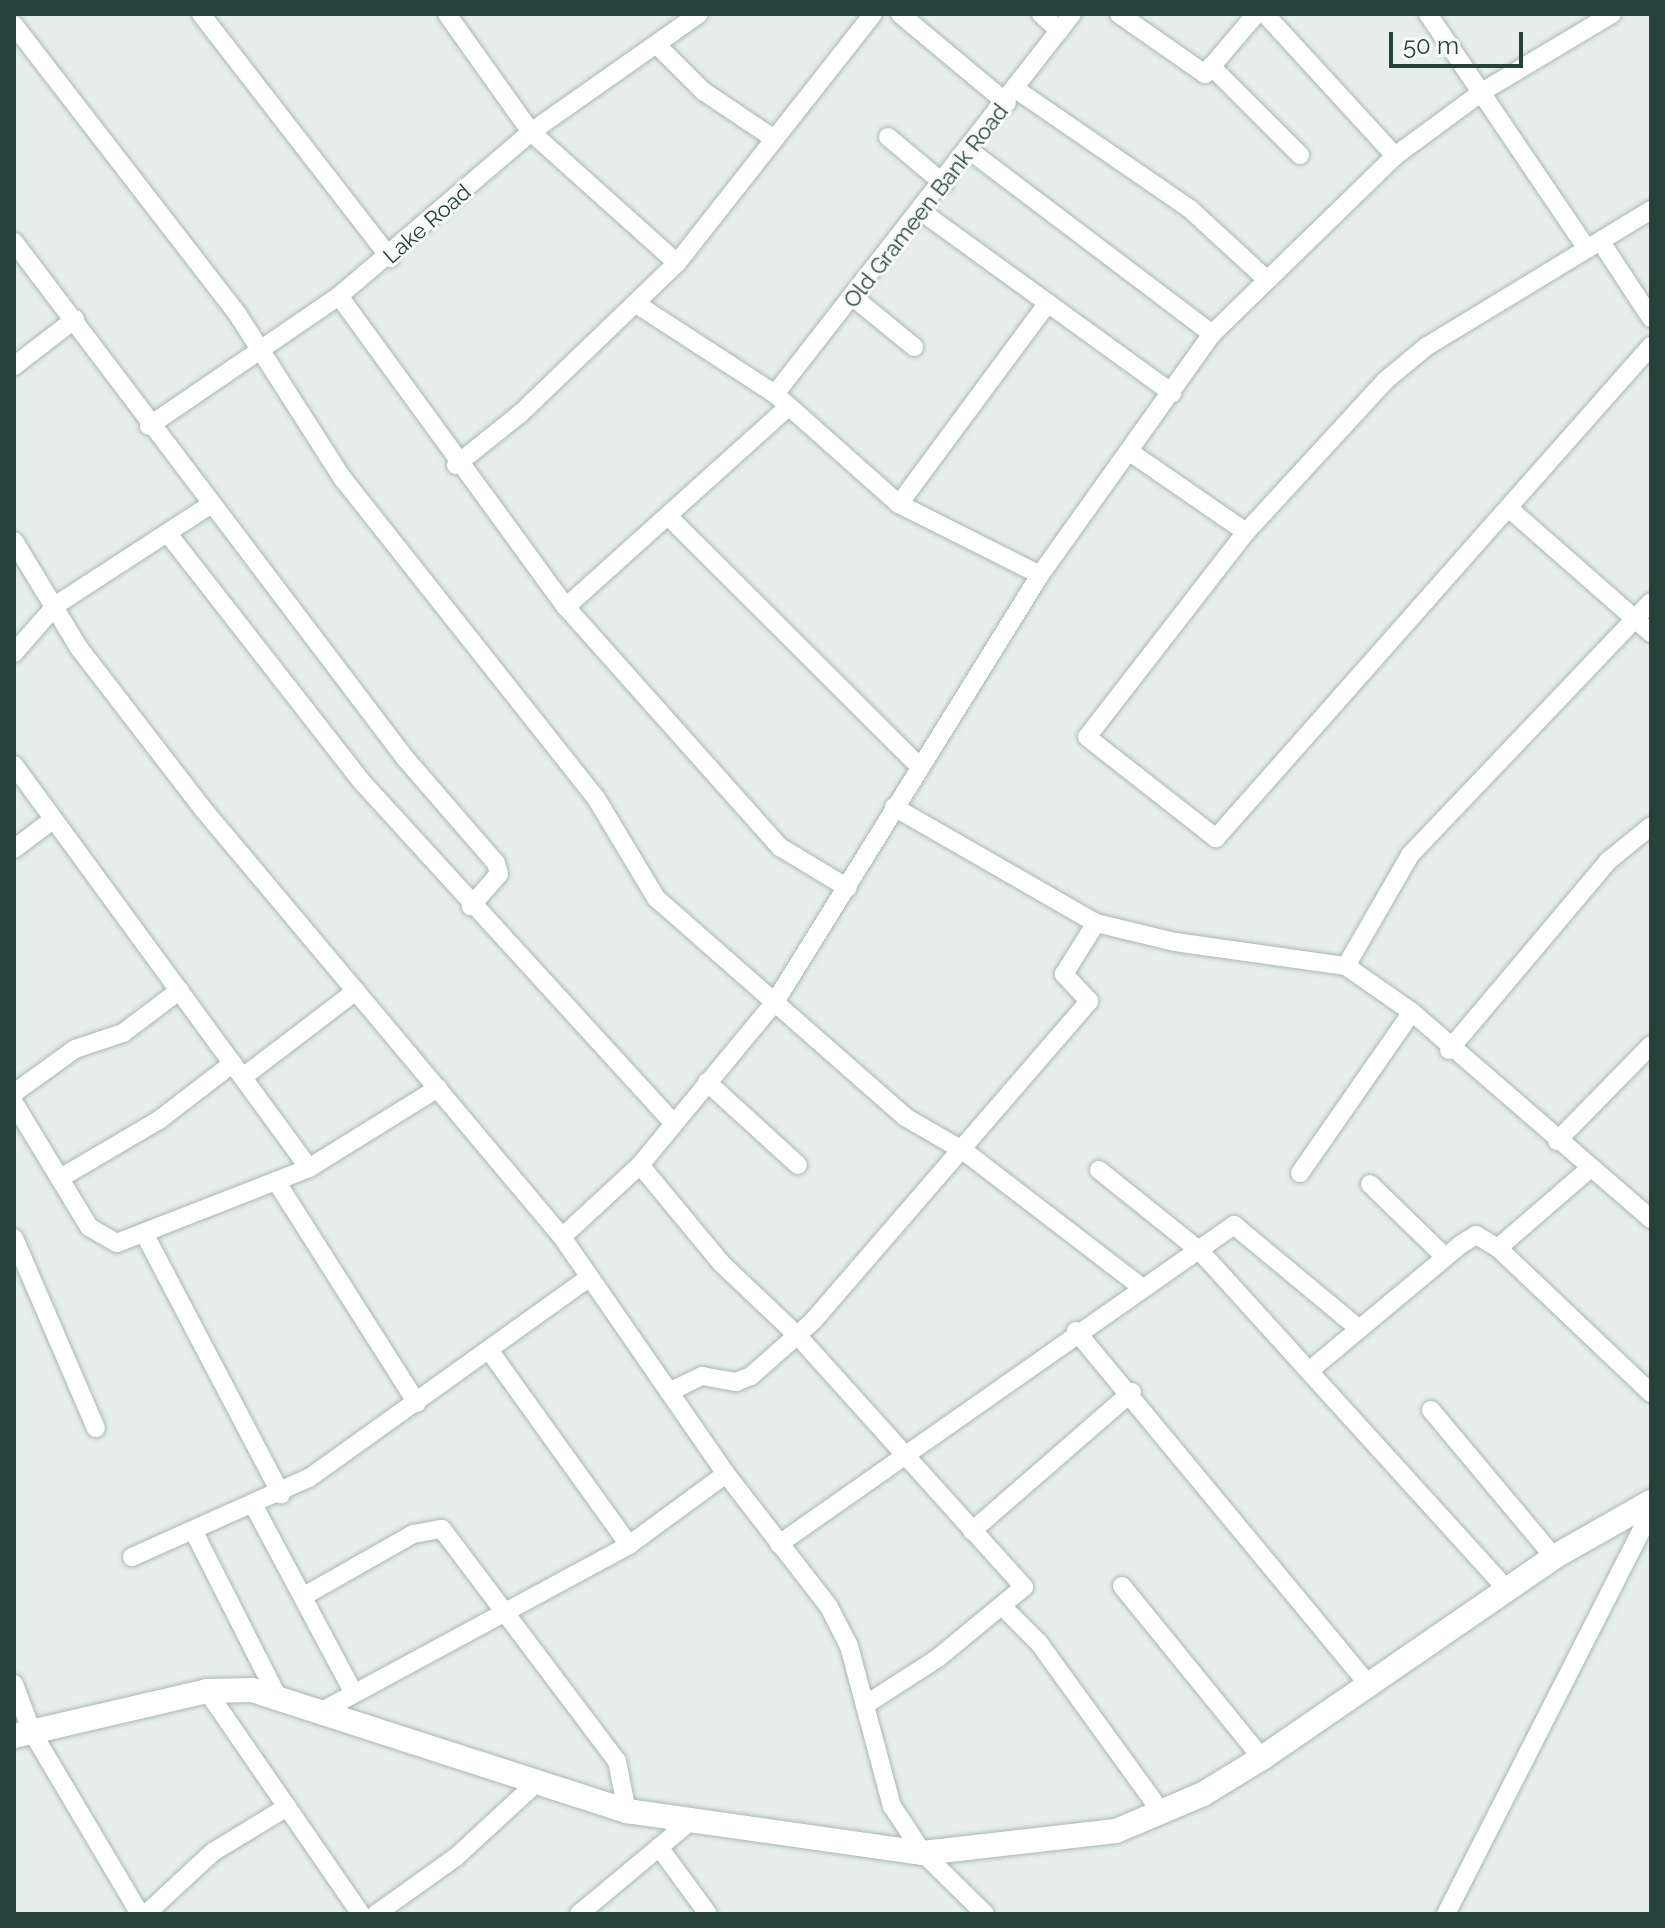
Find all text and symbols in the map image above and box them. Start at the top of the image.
scale bar [1393,16,1527,66]
text: 50 m [1403,31,1459,60]
street label: Old Grameen Bank Road [838,99,1014,313]
street label: Lake Road [378,179,476,269]

